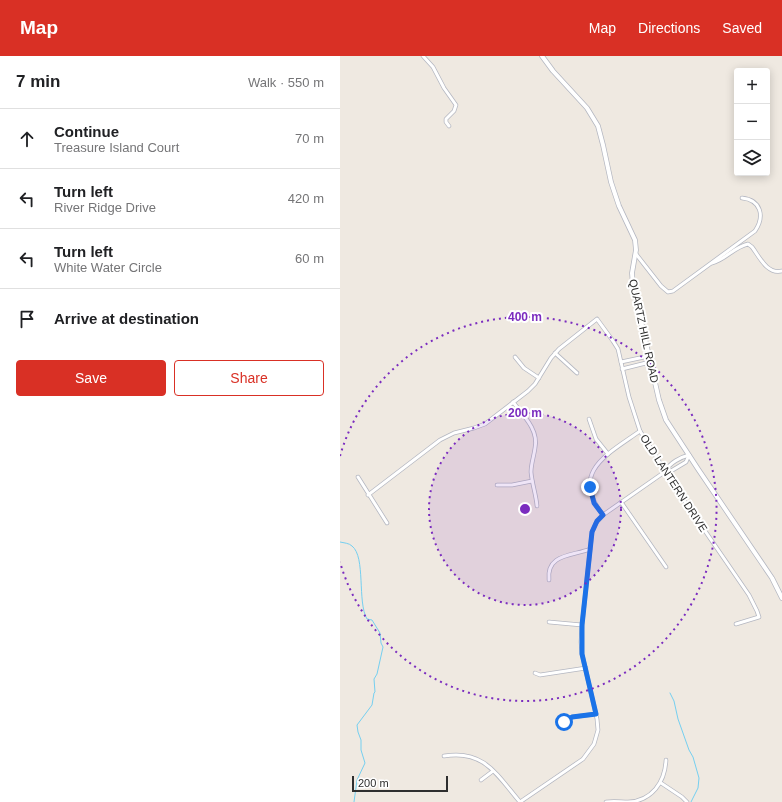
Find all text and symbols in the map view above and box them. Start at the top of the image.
text: Map [20,17,58,38]
text: Map [589,20,616,36]
text: Directions [638,20,700,36]
text: Saved [722,20,762,36]
map controls [734,68,770,176]
button: + [734,68,770,104]
text: 7 min [16,72,60,91]
text: Walk · 550 m [248,75,324,90]
button: − [734,104,770,140]
text: Continue [54,123,119,140]
icon: ahead [16,128,38,150]
text: 70 m [295,131,324,146]
text: Treasure Island Court [54,140,179,155]
button: layers [734,140,770,176]
text: Turn left [54,183,113,200]
icon: left [16,188,38,210]
text: 420 m [288,191,324,206]
text: River Ridge Drive [54,200,156,215]
text: Turn left [54,243,113,260]
icon: left [16,248,38,270]
text: 60 m [295,251,324,266]
text: White Water Circle [54,260,162,275]
street label: QUARTZ HILL ROAD [627,278,661,384]
icon: arrive [16,308,38,330]
text: Arrive at destination [54,310,199,327]
text: 400 m [508,310,542,324]
button: Save [16,360,166,396]
button: Share [174,360,324,396]
text: 200 m [508,406,542,420]
street label: OLD LANTERN DRIVE [638,432,710,534]
route end [581,478,599,496]
centre of rings [518,502,532,516]
route start [555,713,573,731]
scale bar [352,774,448,793]
text: 200 m [358,777,389,789]

